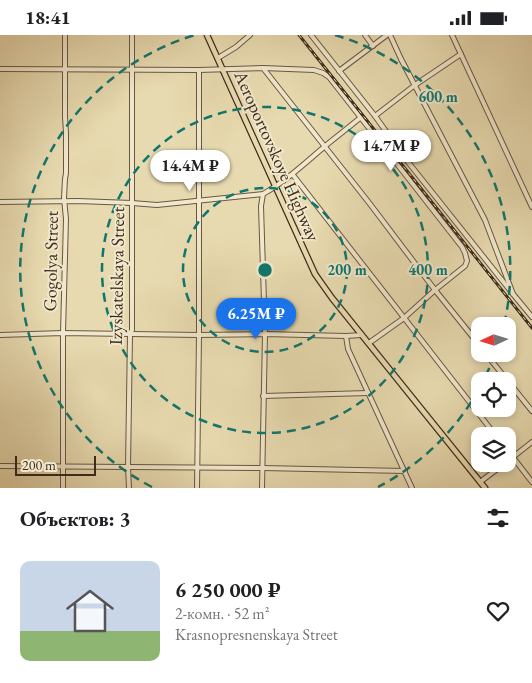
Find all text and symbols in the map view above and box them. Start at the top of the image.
text: 18:41 [25,5,71,30]
street label: Aeroportovskoye Highway [229,66,325,245]
text: 600 m [418,87,458,106]
pin: 14.7M ₽ [345,129,437,172]
text: 14.7M ₽ [362,135,420,156]
pin: 14.4M ₽ [144,149,236,192]
text: 14.4M ₽ [161,155,219,176]
street label: Izyskatelskaya Street [104,206,129,345]
street label: Gogolya Street [38,210,63,312]
text: 200 m [327,260,367,279]
text: 400 m [408,260,448,279]
centre of rings [256,261,274,279]
pin: 6.25M ₽ [210,297,302,340]
text: 6.25M ₽ [227,303,285,324]
north arrow [471,317,516,363]
map controls [471,317,516,472]
button: locate [471,372,516,417]
button: layers [471,427,516,472]
scale bar [15,453,96,476]
text: 200 m [22,456,56,474]
icon: filters [484,504,512,532]
text: Объектов: 3 [20,505,131,532]
text: 6 250 000 ₽ [175,576,281,603]
icon: home [60,581,120,641]
icon: heart [484,597,512,625]
text: 2-комн. · 52 m² [175,603,270,624]
text: Krasnopresnenskaya Street [175,624,338,645]

